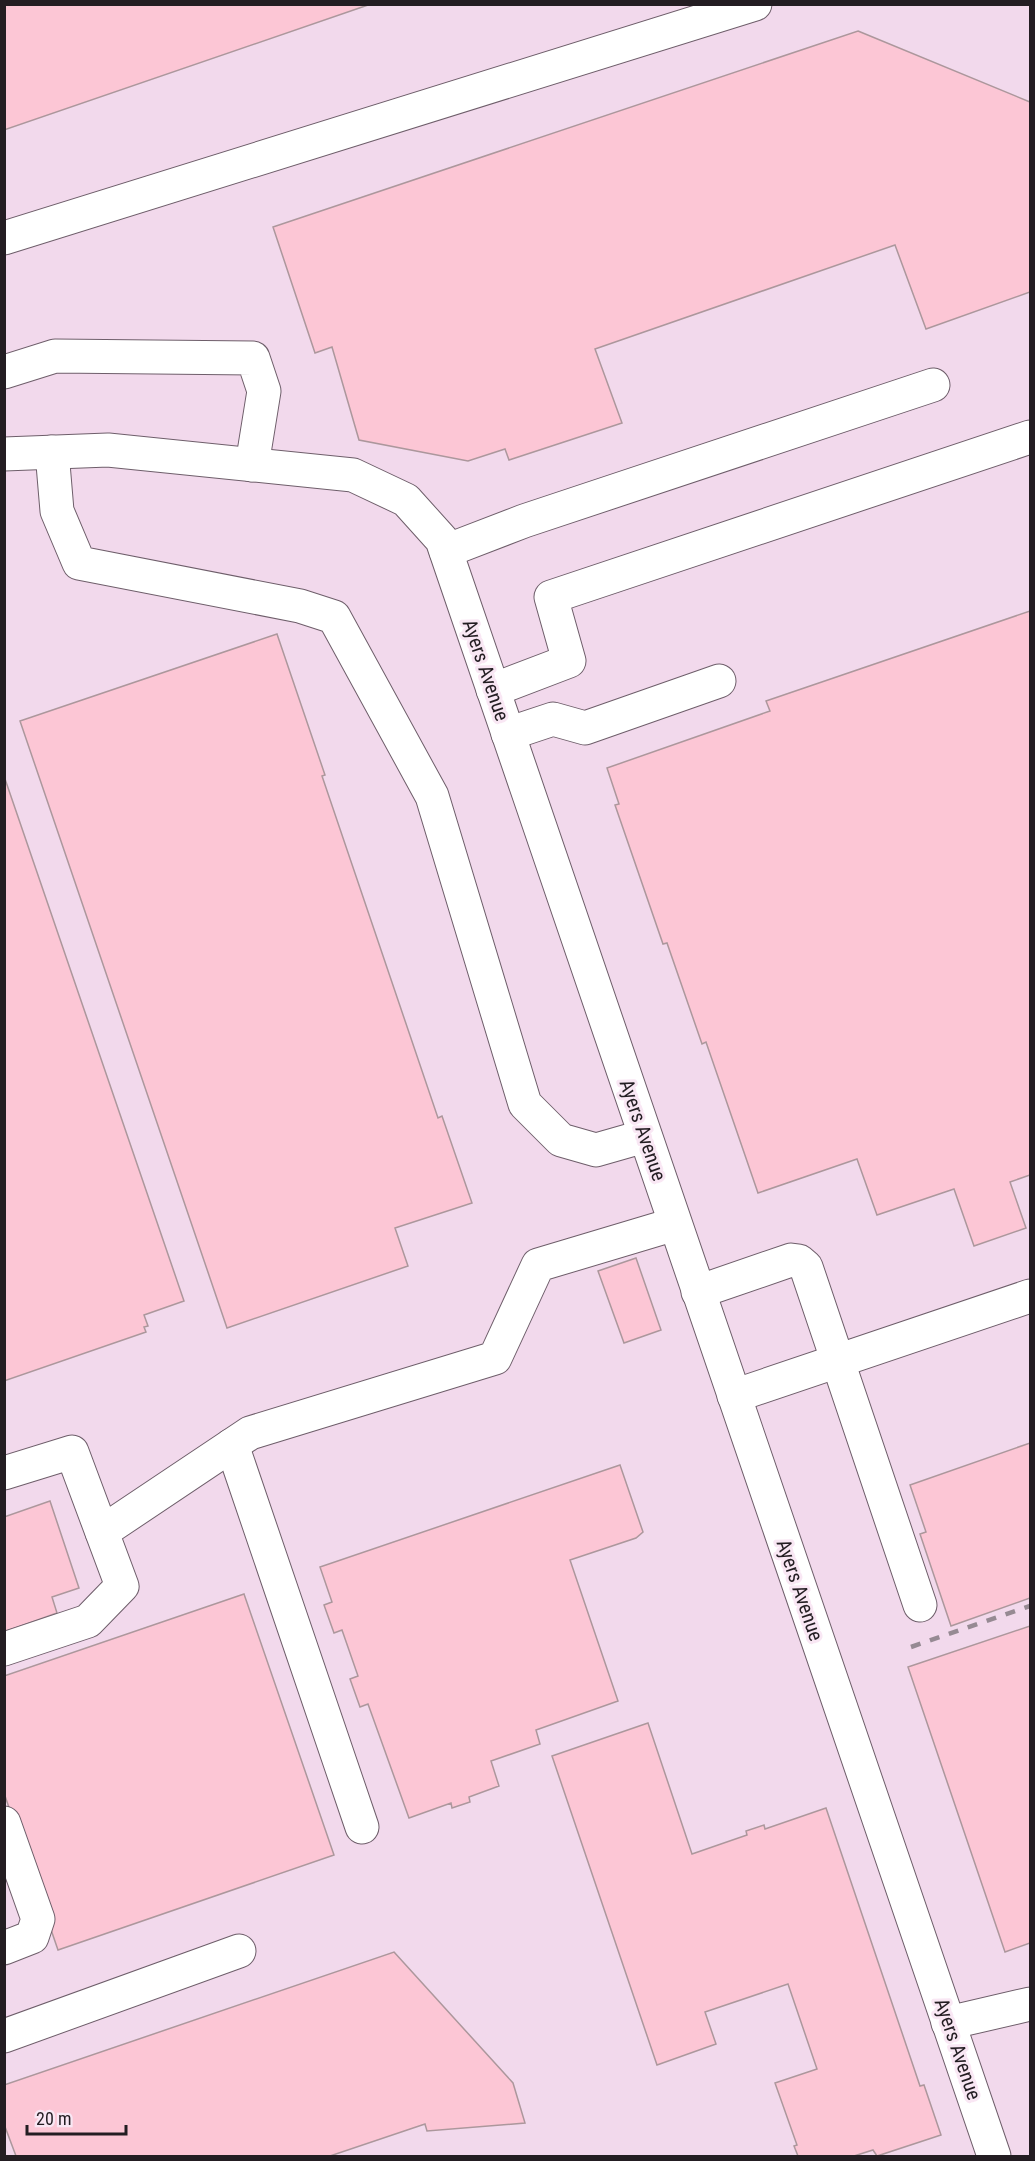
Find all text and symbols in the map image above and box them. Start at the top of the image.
street label: Ayers Avenue [457,616,515,724]
street label: Ayers Avenue [614,1076,672,1184]
street label: Ayers Avenue [771,1536,829,1644]
street label: Ayers Avenue [929,1995,987,2103]
scale bar [27,2098,126,2136]
text: 20 m [36,2108,71,2129]

